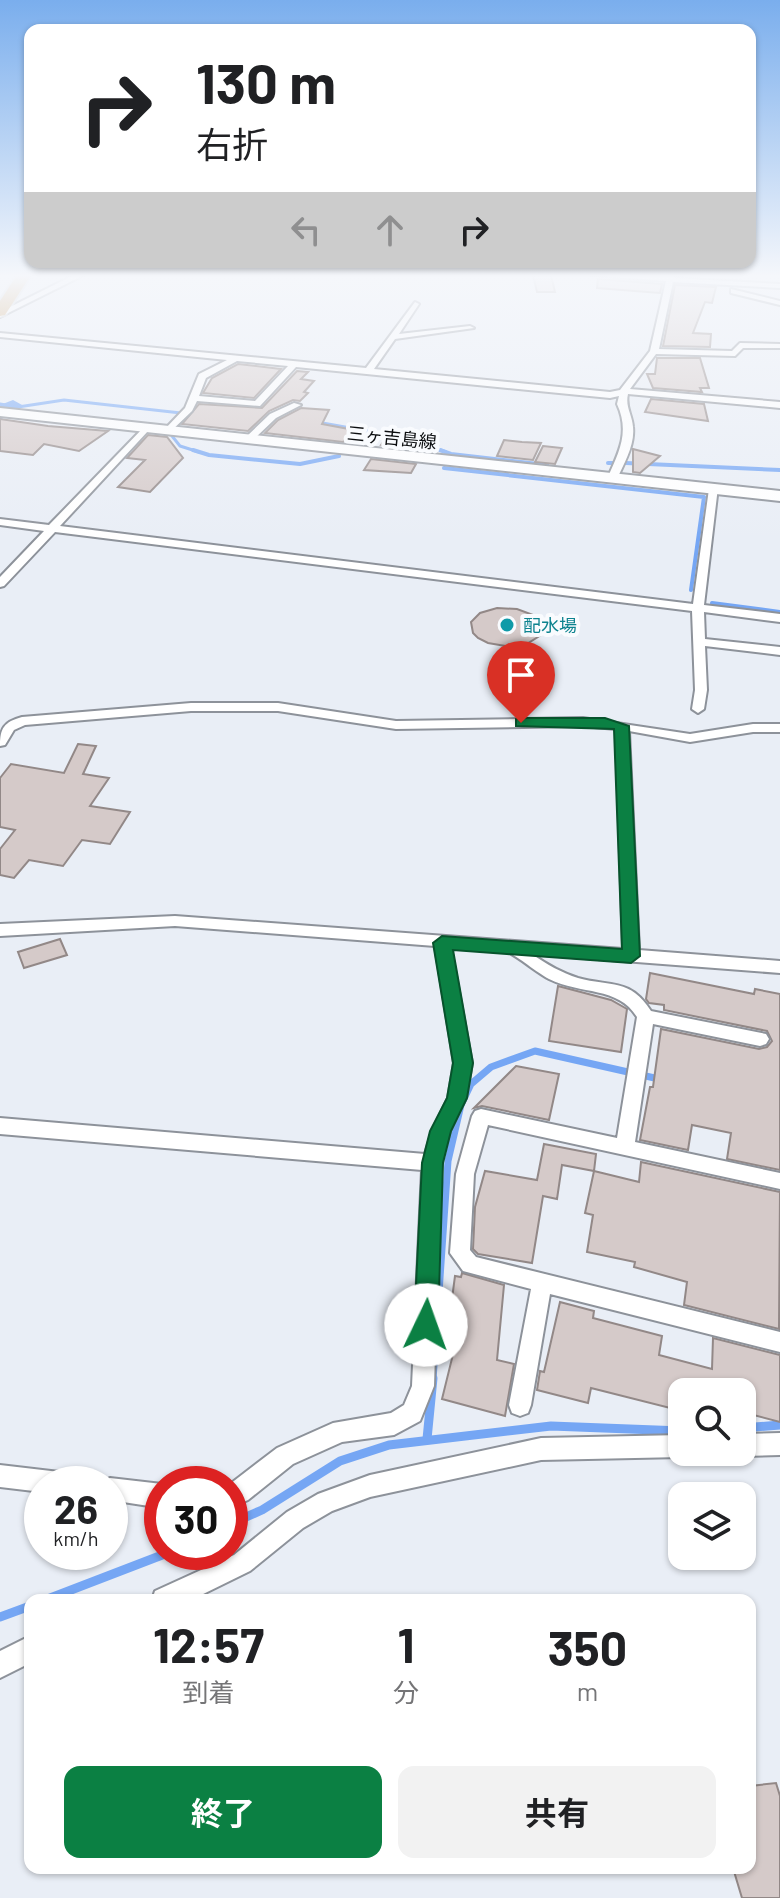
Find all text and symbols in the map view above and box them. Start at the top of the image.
text: 130 m [196,48,336,115]
icon: right [64,56,168,160]
text: 右折 [196,122,268,165]
icon: left [284,208,328,252]
icon: ahead [368,208,412,252]
icon: right [452,208,496,252]
street label: 三ヶ吉島線 [346,421,438,453]
place label: 配水場 [523,614,577,636]
marker: 配水場 [498,616,516,634]
pin [487,641,555,723]
icon: arrive [499,653,543,697]
position arrow [384,1283,468,1367]
map controls [668,1378,756,1570]
button: search [668,1378,756,1466]
speed limit sign: 30 [144,1466,248,1570]
button: layers [668,1482,756,1570]
text: 26 [54,1484,98,1532]
text: km/h [53,1526,99,1550]
text: 12:57 [153,1615,264,1673]
text: 1 [397,1615,414,1673]
text: 350 [548,1618,627,1676]
text: m [577,1675,598,1706]
text: 到着 [182,1676,234,1707]
text: 分 [393,1676,419,1707]
button: 終了 [64,1766,382,1858]
button: 共有 [398,1766,716,1858]

